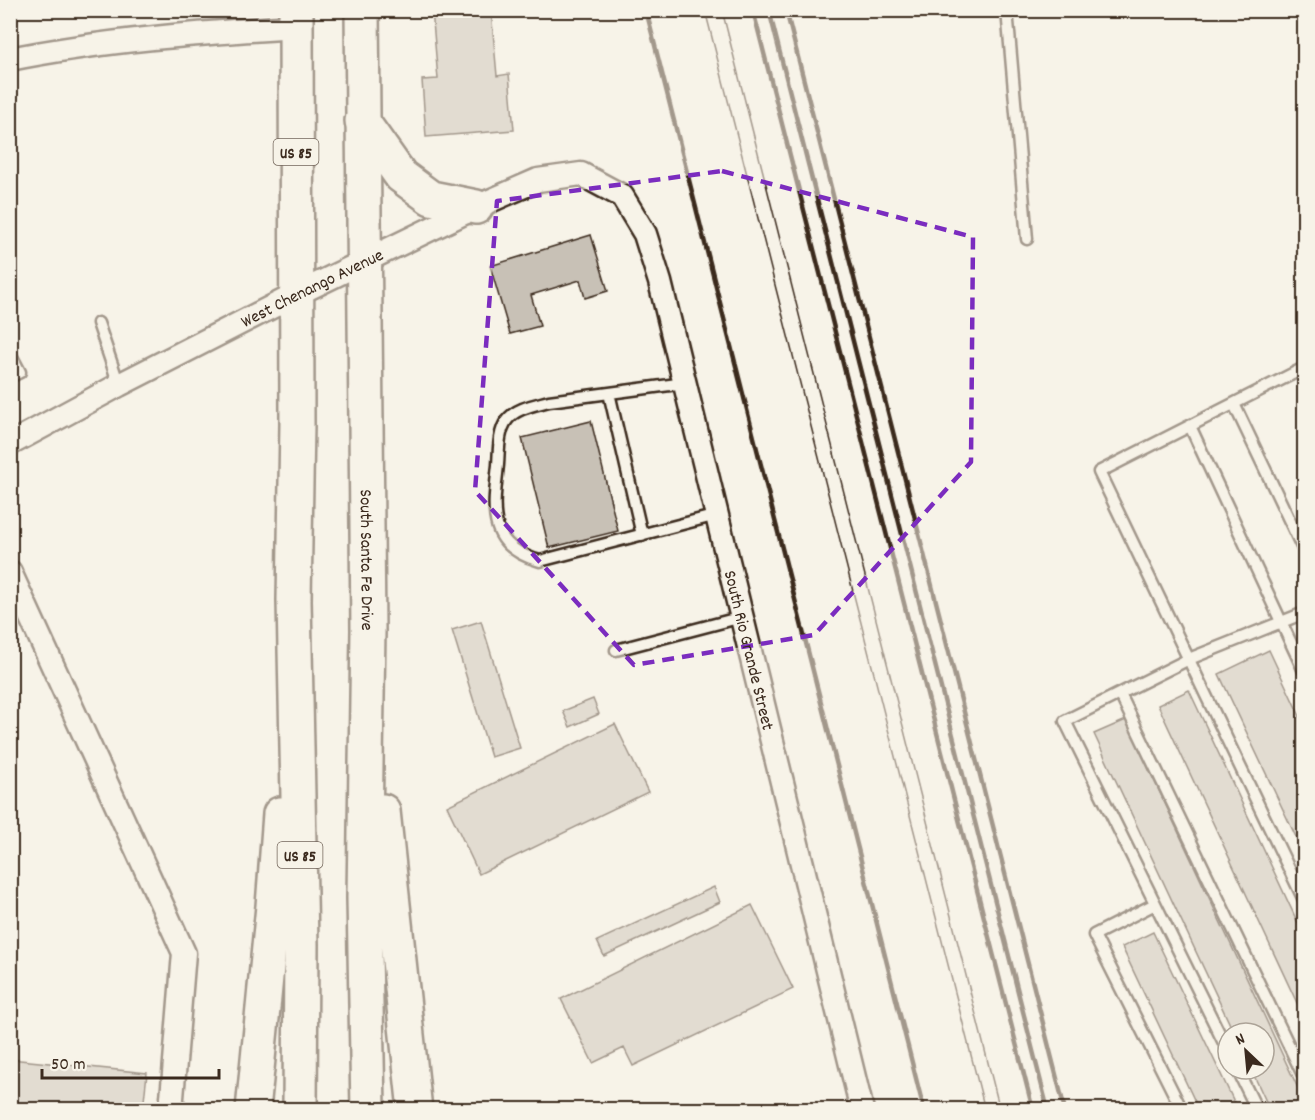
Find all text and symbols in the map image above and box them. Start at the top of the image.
road number: US 85 [274,139,318,165]
street label: West Chenango Avenue [237,244,388,336]
street label: South Santa Fe Drive [352,489,378,631]
street label: South Rio Grande Street [716,568,779,734]
road number: US 85 [278,842,322,868]
north arrow [1216,1021,1276,1081]
text: N [1232,1028,1249,1052]
scale bar [42,1042,219,1080]
text: 50 m [51,1053,86,1078]

